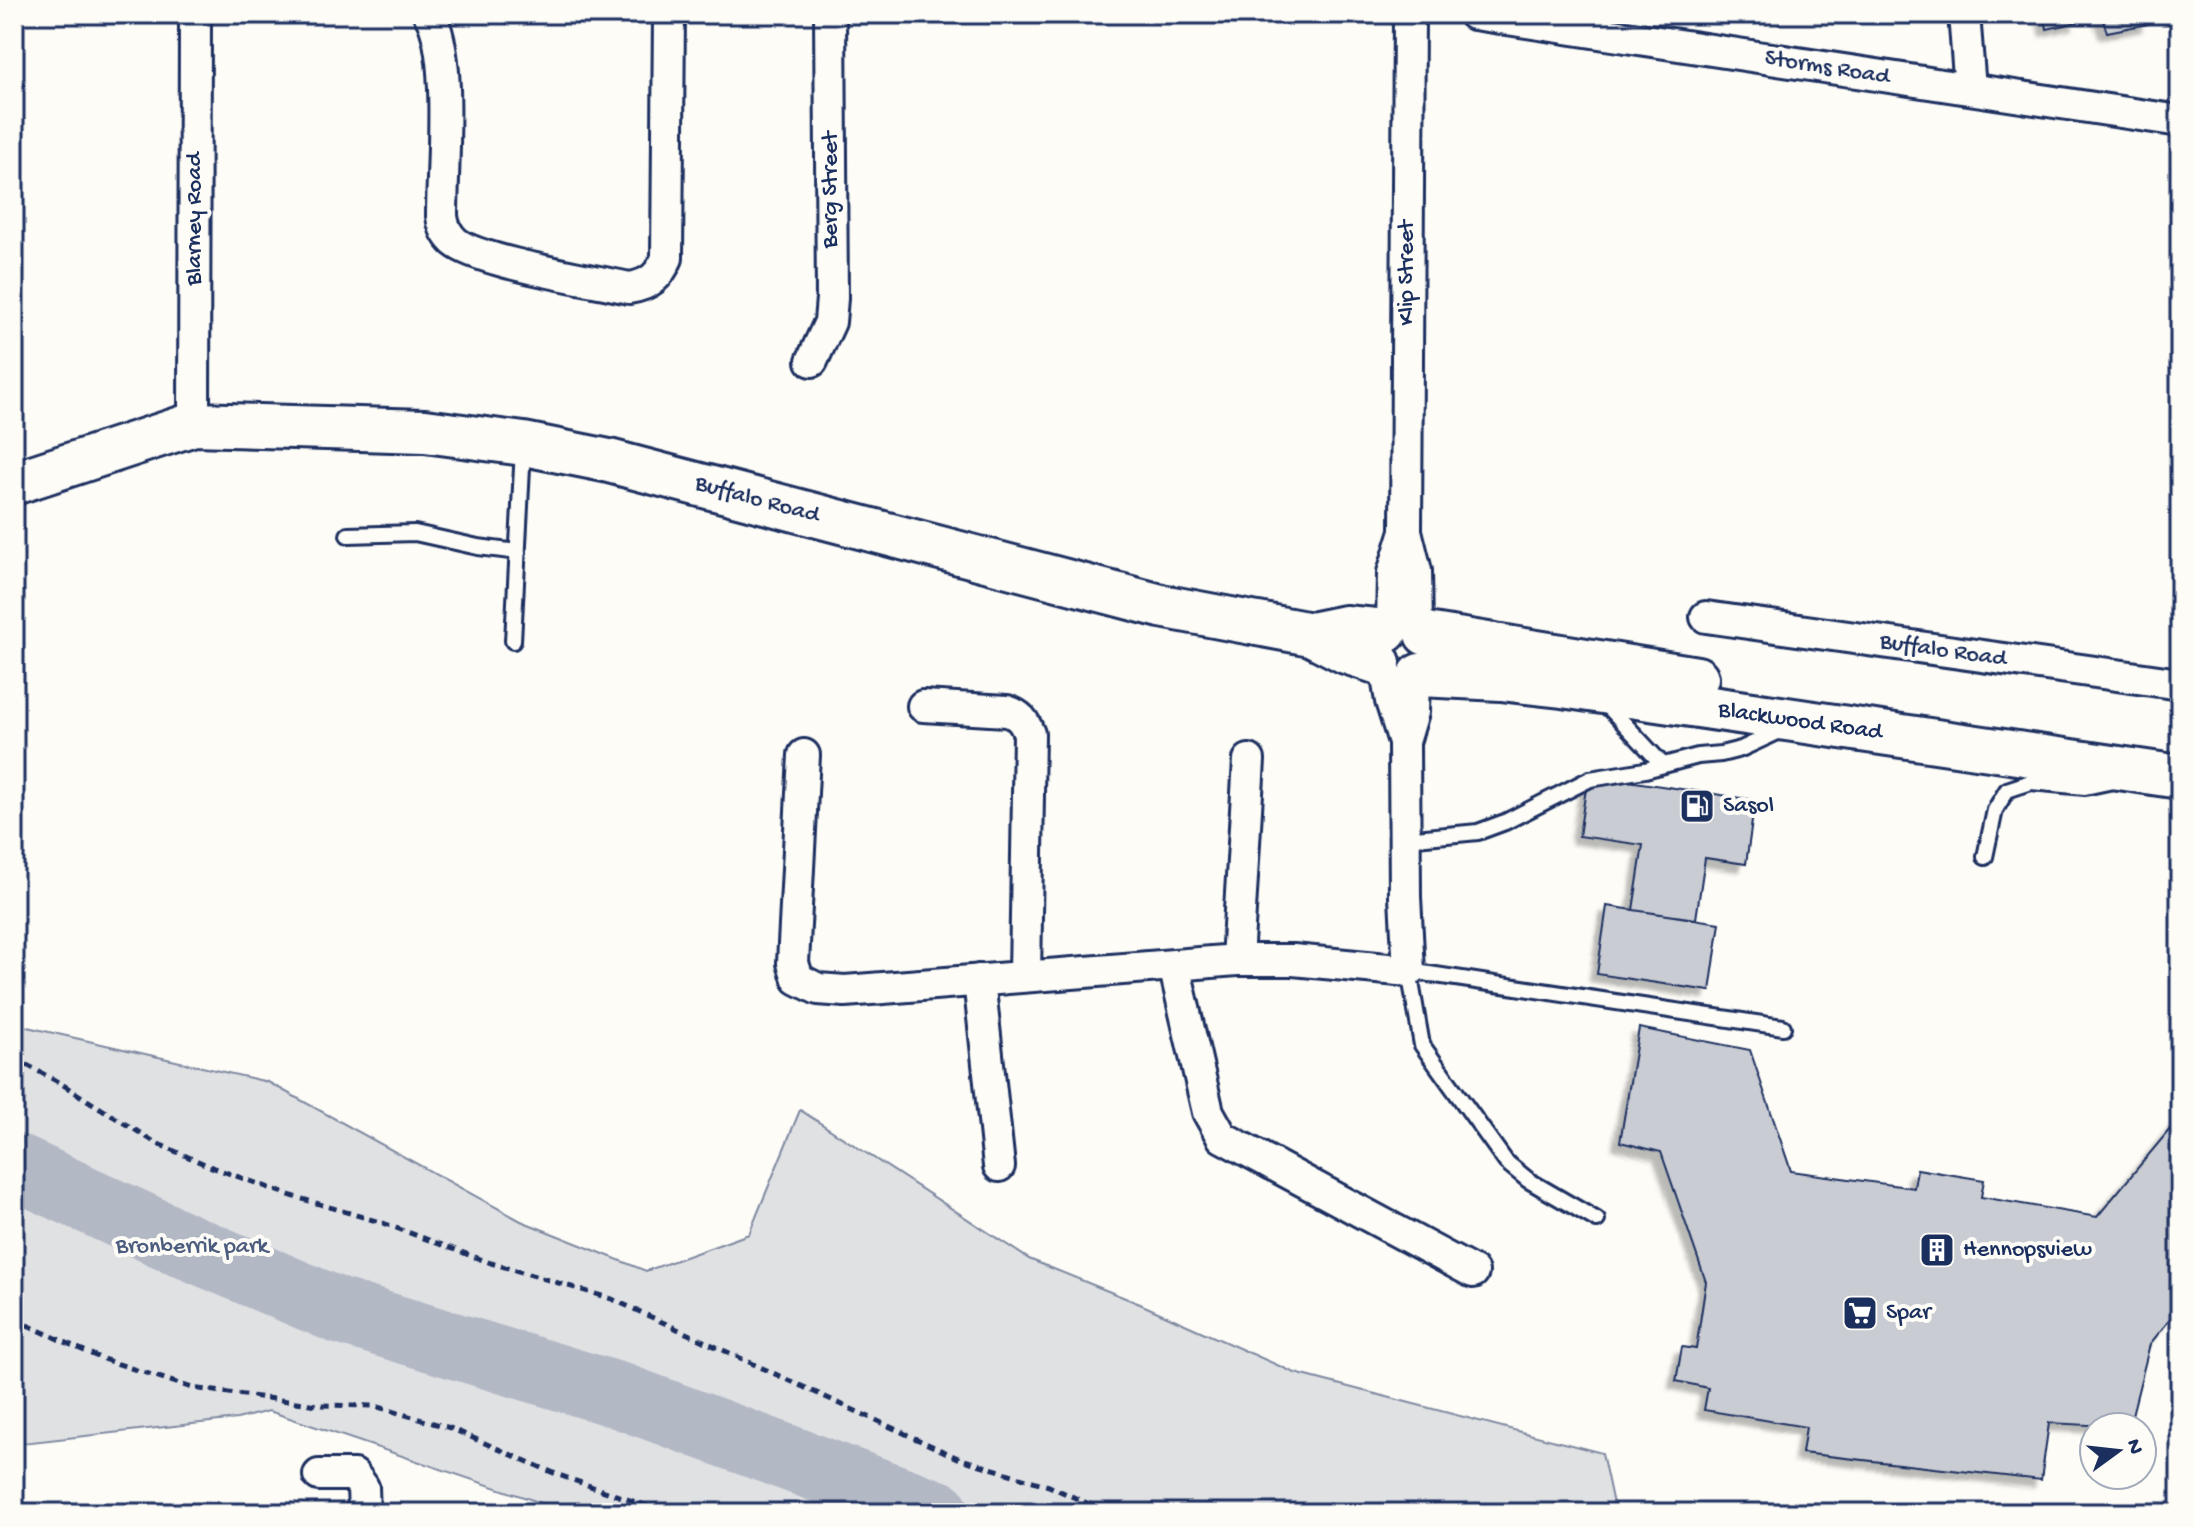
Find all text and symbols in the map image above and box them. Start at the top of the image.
street label: Storms Road [1763,44,1893,92]
street label: Berg Street [817,130,846,249]
street label: Blarney Road [181,151,210,287]
street label: Klip Street [1393,218,1422,326]
street label: Buffalo Road [691,469,824,531]
street label: Buffalo Road [1877,628,2010,674]
street label: Blackwood Road [1715,696,1886,748]
fuel station icon: Sasol [1678,787,1716,825]
place label: Sasol [1723,792,1774,821]
building icon: Hennopsview [1918,1231,1956,1269]
park label: Bronberrik park [115,1233,271,1262]
place label: Hennopsview [1963,1236,2092,1265]
supermarket icon: Spar [1841,1294,1879,1332]
place label: Spar [1886,1299,1933,1328]
north arrow [2078,1411,2158,1491]
text: N [2119,1437,2148,1457]

